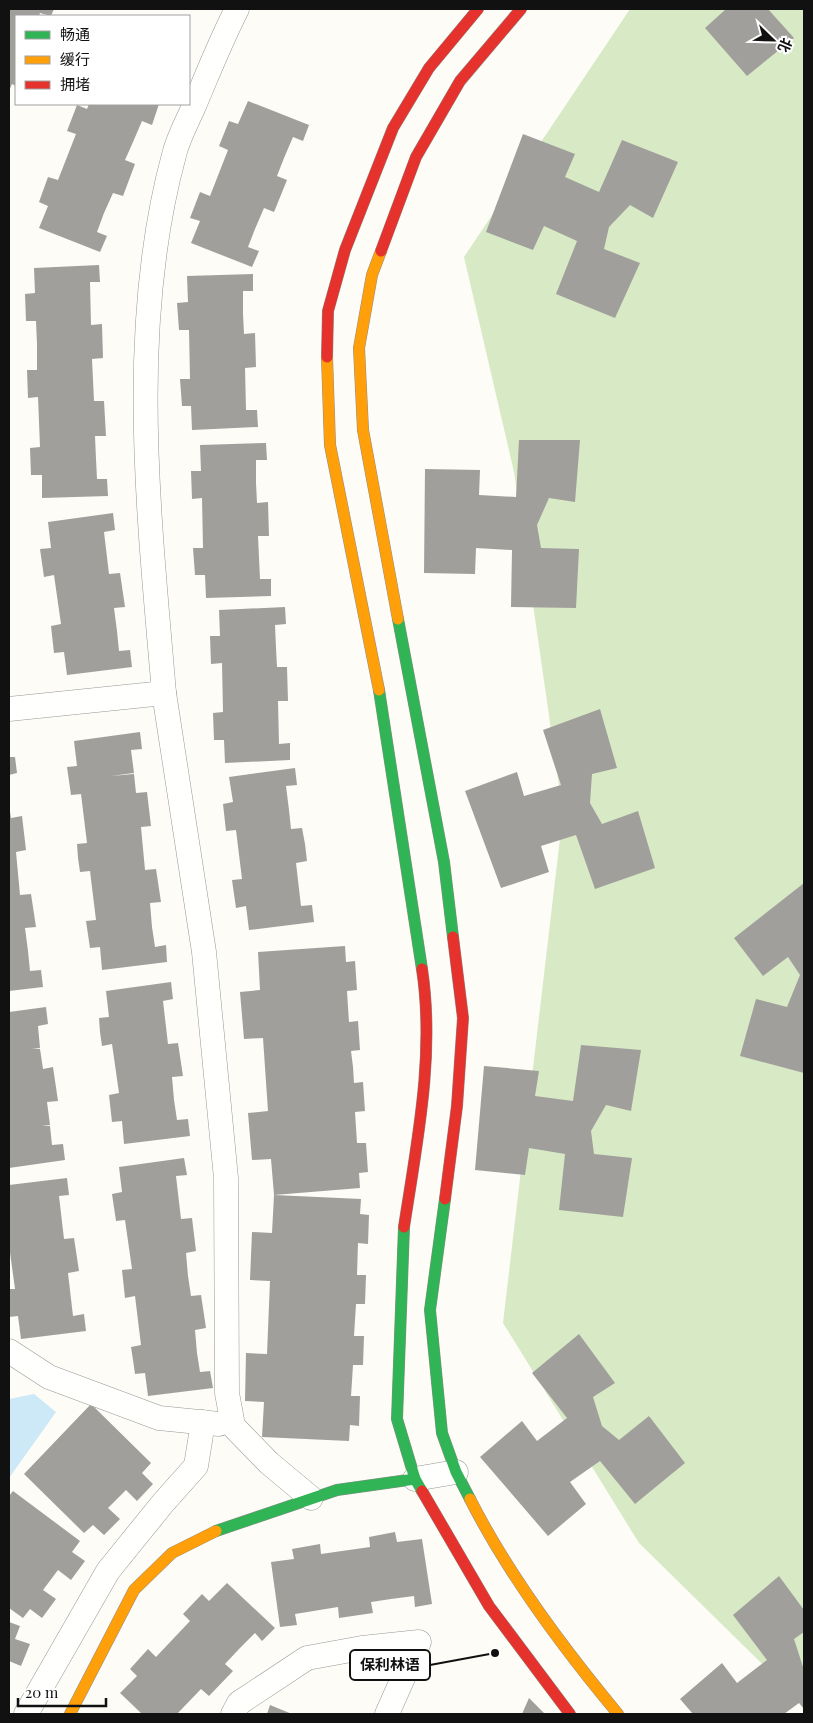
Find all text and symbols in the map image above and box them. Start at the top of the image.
legend [15,15,190,105]
north arrow [748,15,798,65]
text: 畅通 [60,24,90,44]
text: 北 [774,35,797,55]
text: 缓行 [60,49,90,69]
text: 拥堵 [60,74,90,94]
callout: 保利林语 [350,1650,430,1680]
text: 保利林语 [360,1654,420,1674]
scale bar [18,1676,105,1708]
text: 20 m [25,1682,59,1702]

